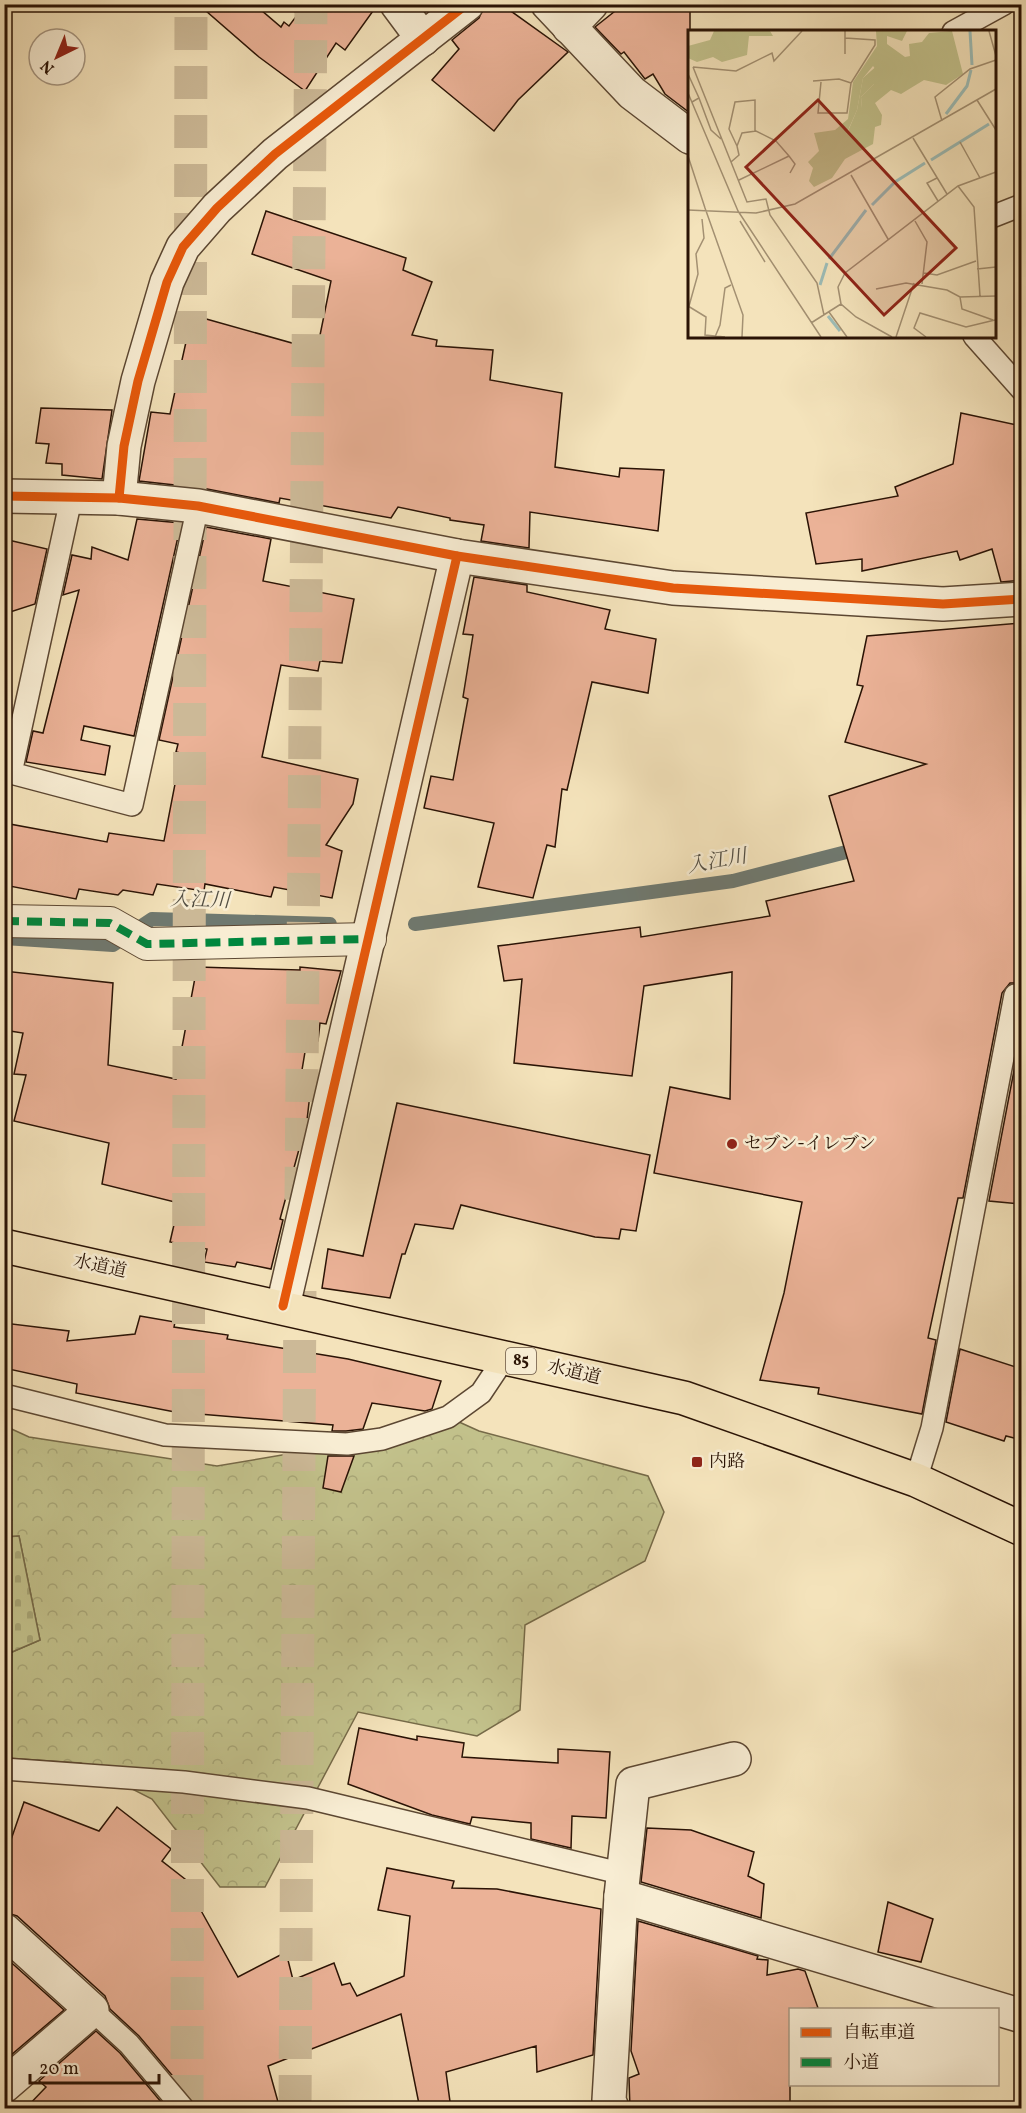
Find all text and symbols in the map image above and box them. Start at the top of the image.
north arrow [27,27,87,87]
inset map [688,30,996,338]
text: N [36,54,60,79]
water label: 入江川 [685,843,751,881]
water label: 入江川 [170,886,232,916]
place label: セブン-イレブン [744,1132,876,1157]
marker: セブン-イレブン [725,1137,739,1151]
street label: 水道道 [71,1249,129,1285]
road number: 85 [506,1348,536,1374]
street label: 水道道 [545,1355,603,1391]
place label: 内路 [709,1450,745,1475]
marker: 内路 [690,1455,704,1469]
legend [789,2008,999,2086]
text: 自転車道 [843,2021,915,2046]
scale bar [30,2047,159,2085]
text: 小道 [843,2051,879,2076]
text: 20 m [39,2057,79,2082]

